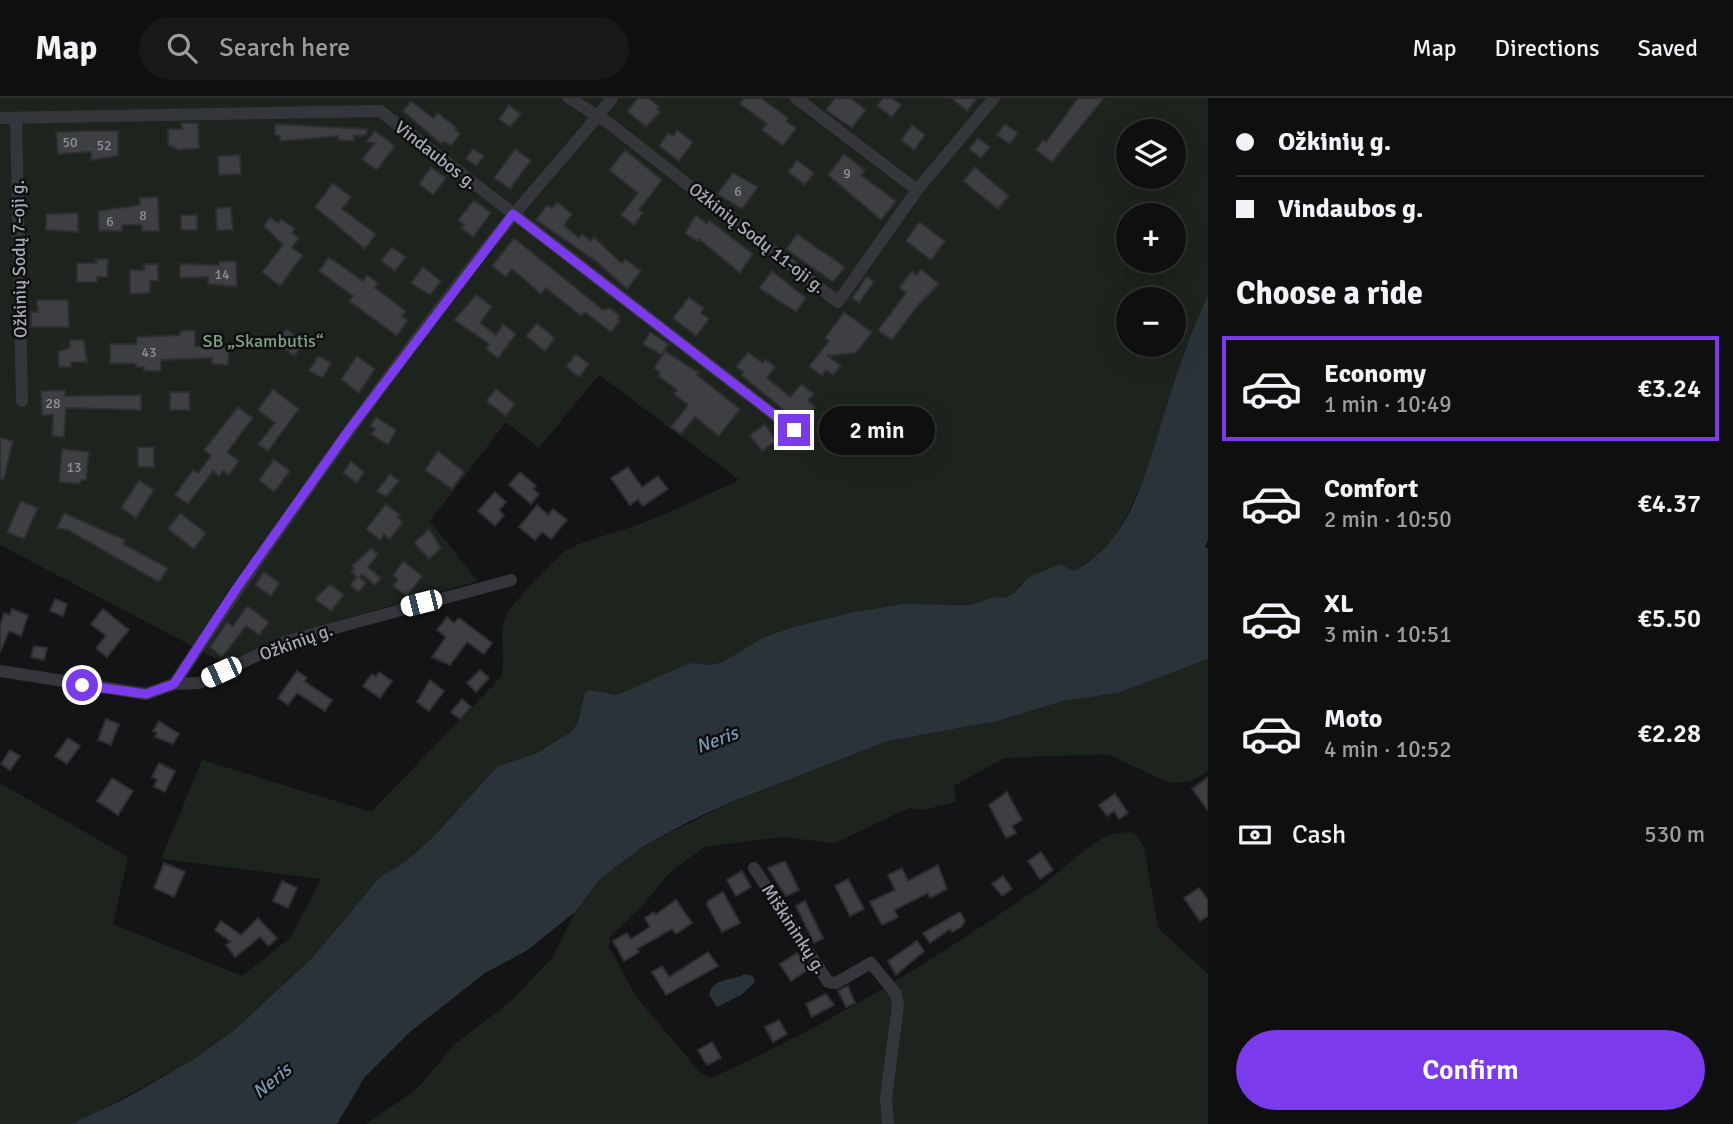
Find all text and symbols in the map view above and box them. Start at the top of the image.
search box [139,17,629,80]
text: Map [35,28,97,69]
icon: search [163,29,201,67]
text: Search here [219,32,350,64]
text: Map [1412,33,1457,63]
text: Directions [1495,33,1600,63]
text: Saved [1638,33,1698,63]
street label: Vindaubos g. [390,116,482,194]
map controls [1116,119,1186,357]
button: layers [1116,119,1186,189]
text: Ožkinių g. [1278,126,1391,158]
house number: 50 [62,134,78,151]
house number: 52 [96,137,112,154]
house number: 9 [843,165,851,182]
street label: Ožkinių Sodų 11-oji g. [684,178,830,298]
street label: Ožkinių Sodų 7-oji g. [7,180,31,338]
house number: 6 [734,183,742,200]
text: Vindaubos g. [1278,193,1423,225]
button: + [1116,203,1186,273]
house number: 8 [139,207,147,224]
house number: 6 [106,213,114,230]
house number: 14 [214,266,230,283]
text: Choose a ride [1236,274,1423,313]
button: − [1116,287,1186,357]
park label: SB „Skambutis“ [202,330,324,352]
house number: 43 [141,344,157,361]
icon: car [1240,357,1303,420]
text: Economy [1324,358,1426,390]
text: €3.24 [1638,373,1701,405]
text: 1 min · 10:49 [1324,390,1452,419]
house number: 28 [45,395,61,412]
callout: 2 min [818,406,934,454]
route end [778,414,810,446]
text: 2 min [849,416,905,445]
house number: 13 [66,459,82,476]
icon: car [1240,472,1303,535]
text: Comfort [1324,473,1418,505]
text: €4.37 [1638,488,1701,520]
text: 2 min · 10:50 [1324,505,1452,534]
icon: car [1240,587,1303,650]
car [399,588,444,618]
text: XL [1324,588,1354,620]
text: €5.50 [1638,603,1701,635]
street label: Ožkinių g. [256,619,336,665]
text: 3 min · 10:51 [1324,620,1452,649]
car [198,654,245,690]
route start [66,669,98,701]
icon: car [1240,702,1303,765]
text: Moto [1324,703,1382,735]
text: €2.28 [1638,718,1701,750]
water label: Neris [693,720,743,759]
text: 4 min · 10:52 [1324,735,1452,764]
icon: cash [1236,816,1274,854]
text: Cash [1292,819,1346,851]
text: 530 m [1644,820,1705,849]
street label: Miškininkų g. [757,880,831,978]
button: Confirm [1236,1030,1705,1110]
water label: Neris [248,1057,298,1104]

